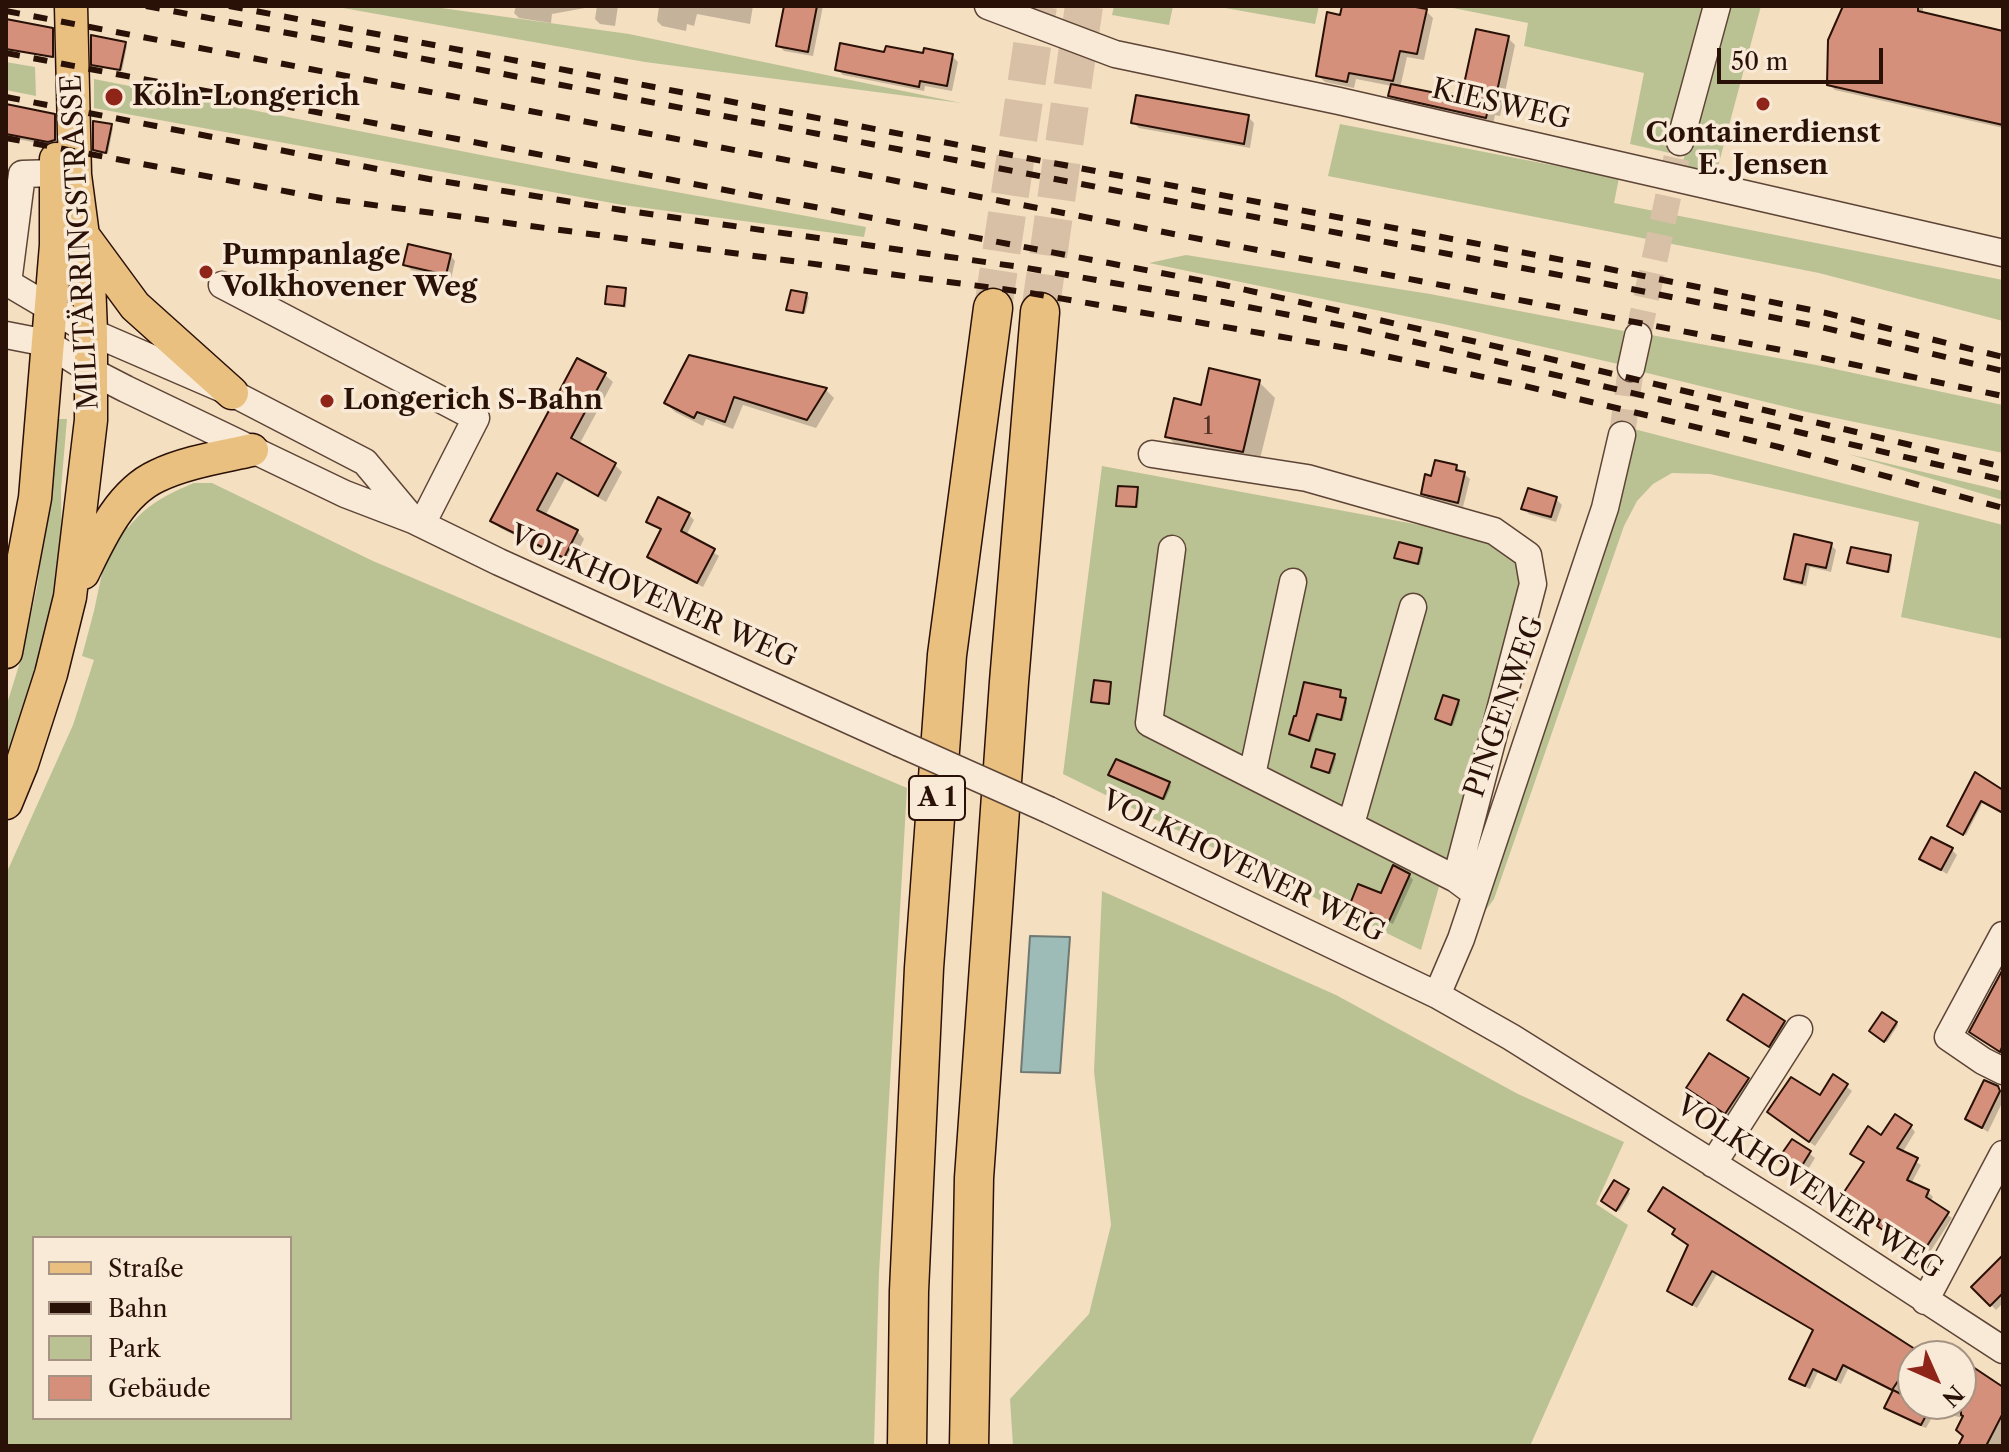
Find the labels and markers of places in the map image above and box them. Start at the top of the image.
place label: Köln-Longerich [132,80,360,114]
marker: Köln-Longerich [103,86,125,108]
marker: Containerdienst E. Jensen [1754,95,1772,113]
place label: Containerdienst E. Jensen [1646,117,1880,183]
place label: Pumpanlage Volkhovener Weg [222,239,477,305]
marker: Pumpanlage Volkhovener Weg [197,263,215,281]
place label: Longerich S-Bahn [343,384,603,418]
marker: Longerich S-Bahn [318,392,336,410]

